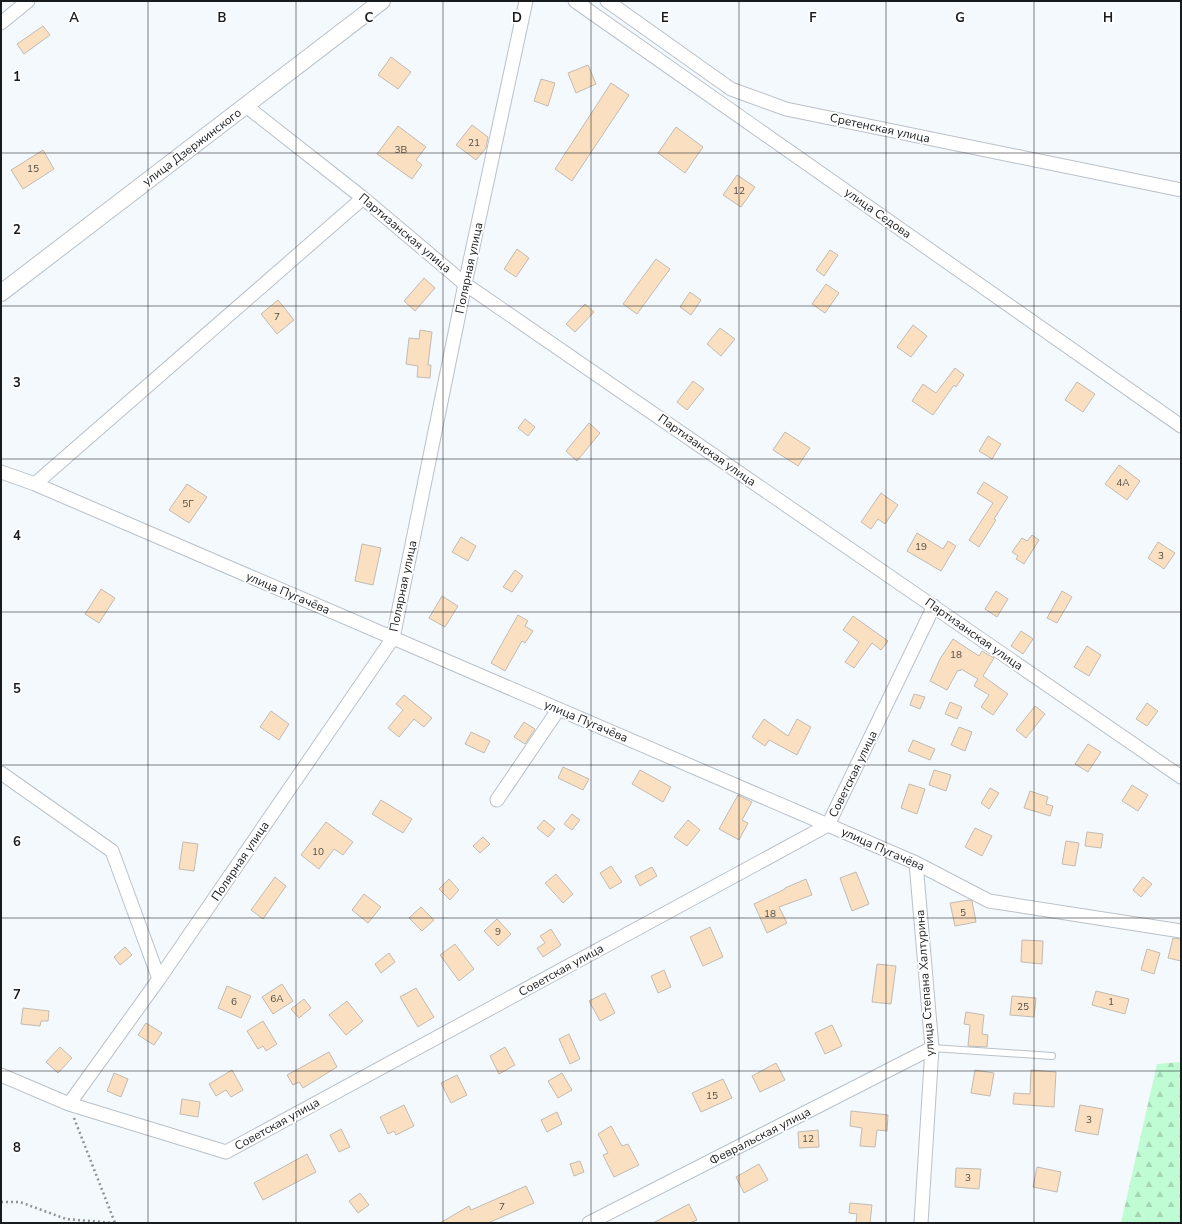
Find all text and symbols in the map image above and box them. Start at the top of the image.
text: A [69,9,79,27]
text: B [218,9,227,27]
text: C [365,9,374,27]
text: D [512,9,522,27]
text: E [661,9,669,27]
text: F [809,9,817,27]
text: G [955,9,965,27]
text: H [1103,9,1113,27]
text: 1 [13,68,21,86]
street label: улица Дзержинского [139,104,245,189]
street label: Сретенская улица [828,110,932,146]
house number: 21 [468,136,480,150]
house number: 3В [395,143,408,157]
house number: 15 [27,162,39,176]
house number: 12 [733,184,745,198]
street label: улица Седова [841,184,915,242]
street label: Партизанская улица [355,190,455,276]
text: 2 [13,221,21,239]
street label: Полярная улица [452,221,486,315]
house number: 7 [274,310,280,324]
text: 3 [13,374,21,392]
street label: Партизанская улица [655,410,759,490]
house number: 4А [1116,476,1130,490]
house number: 5Г [182,497,194,511]
text: 4 [13,527,21,545]
street label: Полярная улица [386,539,420,633]
house number: 19 [915,540,927,554]
house number: 3 [1158,549,1164,563]
street label: улица Пугачёва [244,568,332,618]
street label: Партизанская улица [922,594,1026,674]
house number: 18 [950,648,962,662]
text: 5 [13,680,21,698]
street label: улица Пугачёва [542,696,630,746]
street label: Советская улица [825,728,881,820]
street label: Полярная улица [207,818,273,904]
street label: улица Пугачёва [839,823,927,875]
text: 6 [13,833,21,851]
house number: 10 [312,845,324,859]
house number: 5 [960,906,966,920]
house number: 18 [764,907,776,921]
street label: улица Степана Халтурина [912,909,938,1057]
house number: 9 [495,925,501,939]
street label: Советская улица [516,940,606,1000]
text: 7 [13,986,21,1004]
house number: 6А [270,992,284,1006]
house number: 6 [231,995,237,1009]
house number: 1 [1108,995,1114,1009]
house number: 25 [1017,1000,1029,1014]
house number: 15 [706,1089,718,1103]
street label: Советская улица [232,1094,322,1154]
street label: Февральская улица [707,1104,813,1168]
house number: 3 [1086,1113,1092,1127]
house number: 12 [802,1132,814,1146]
text: 8 [13,1139,21,1157]
house number: 3 [965,1171,971,1185]
house number: 7 [499,1200,505,1214]

